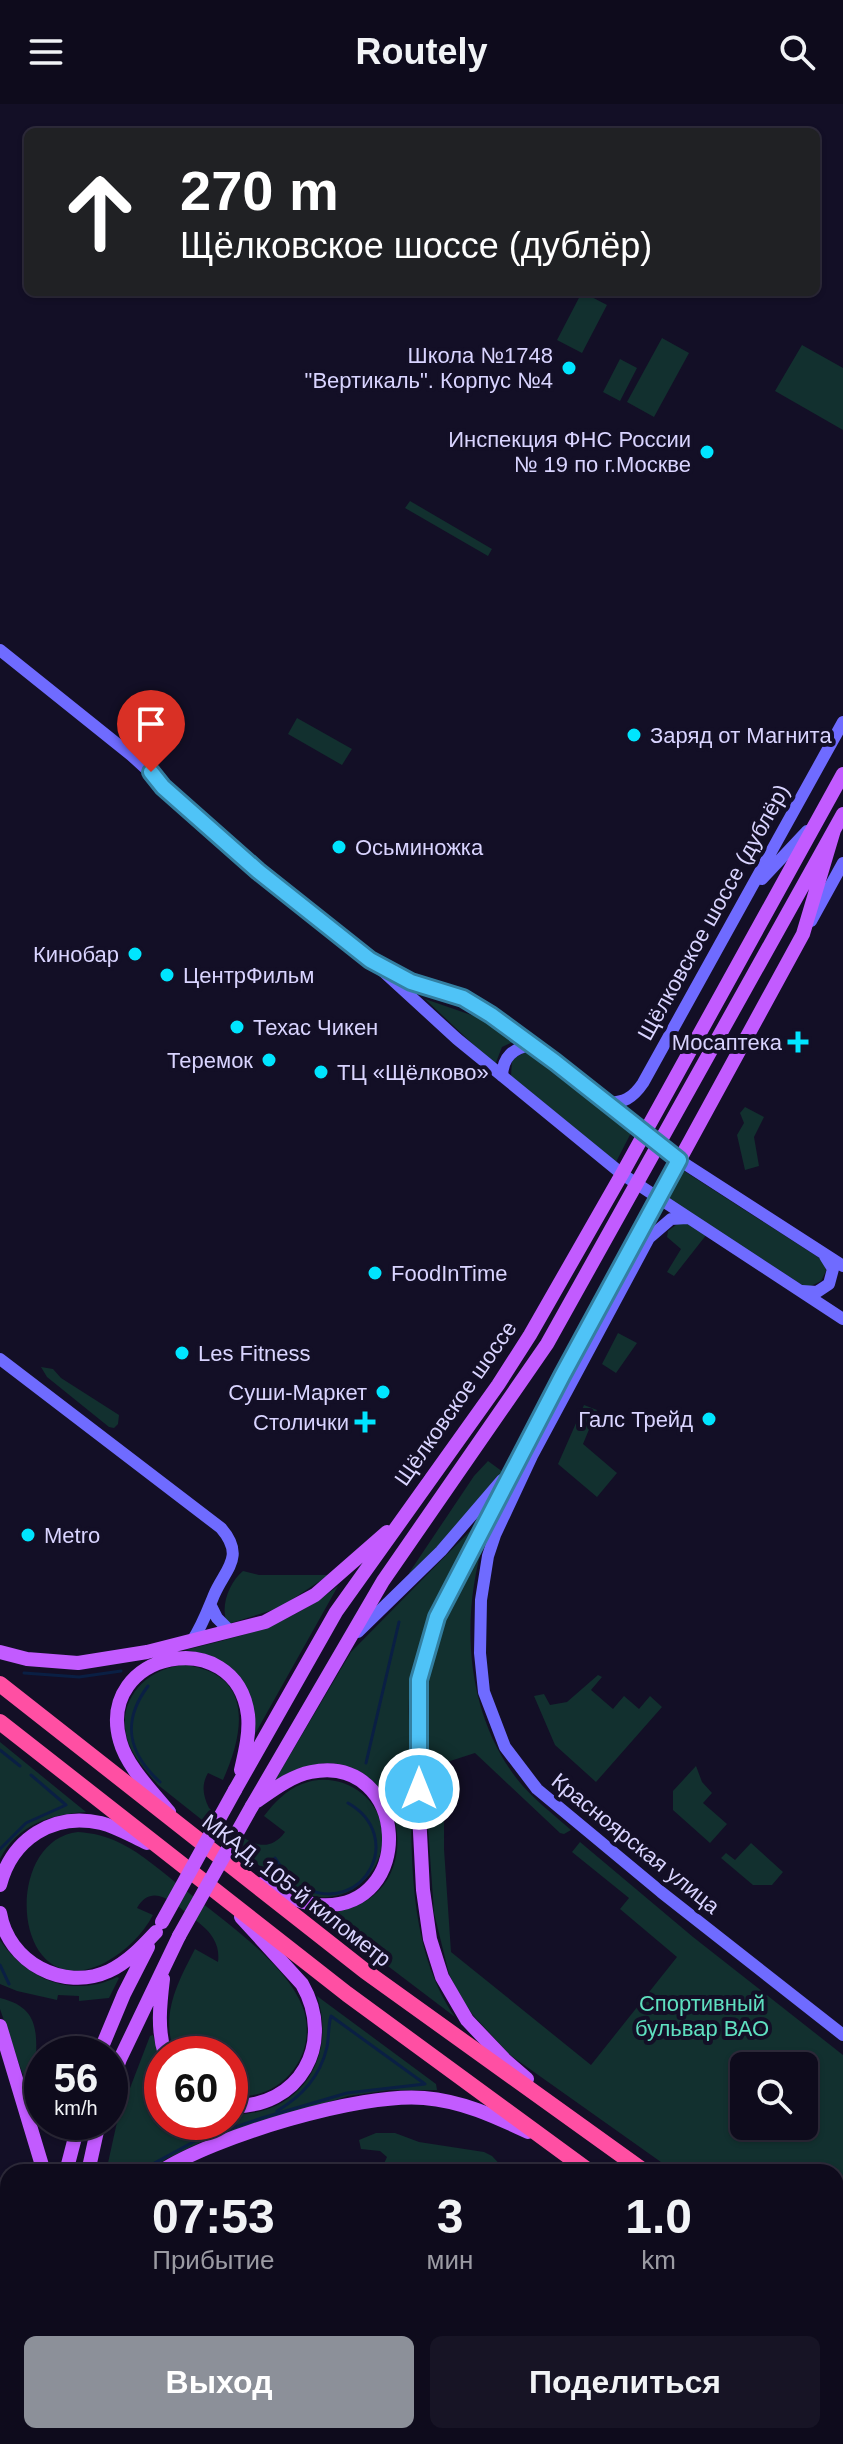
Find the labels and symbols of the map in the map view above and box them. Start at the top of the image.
place label: Школа №1748 "Вертикаль". Корпус №4 [305,343,553,393]
marker: Школа №1748 "Вертикаль". Корпус №4 [560,359,578,377]
place label: Инспекция ФНС России № 19 по г.Москве [448,427,691,477]
marker: Инспекция ФНС России № 19 по г.Москве [698,443,716,461]
pin [117,690,185,772]
place label: Заряд от Магнита [650,723,832,748]
marker: Заряд от Магнита [625,726,643,744]
street label: Щёлковское шоссе (дублёр) [633,780,794,1045]
place label: Осьминожка [355,835,484,860]
marker: Осьминожка [330,838,348,856]
place label: Кинобар [33,942,119,967]
marker: Кинобар [126,945,144,963]
place label: ЦентрФильм [183,963,314,988]
marker: ЦентрФильм [158,966,176,984]
place label: Техас Чикен [253,1015,378,1040]
marker: Техас Чикен [228,1018,246,1036]
place label: Мосаптека [672,1030,783,1055]
marker: Мосаптека [789,1033,807,1051]
place label: Теремок [167,1048,253,1073]
marker: Теремок [260,1051,278,1069]
place label: ТЦ «Щёлково» [337,1060,489,1085]
marker: ТЦ «Щёлково» [312,1063,330,1081]
place label: FoodInTime [391,1261,508,1286]
marker: FoodInTime [366,1264,384,1282]
street label: Щёлковское шоссе [389,1316,522,1490]
place label: Les Fitness [198,1341,311,1366]
marker: Les Fitness [173,1344,191,1362]
place label: Суши-Маркет [228,1380,367,1405]
marker: Суши-Маркет [374,1383,392,1401]
place label: Галс Трейд [578,1407,693,1432]
place label: Столички [253,1410,349,1435]
marker: Галс Трейд [700,1410,718,1428]
marker: Столички [356,1413,374,1431]
place label: Metro [44,1523,100,1548]
marker: Metro [19,1526,37,1544]
position arrow [377,1747,461,1831]
street label: Красноярская улица [547,1768,725,1919]
street label: МКАД, 105-й километр [197,1809,396,1972]
park label: Спортивный бульвар ВАО [635,1991,769,2041]
speed limit sign: 60 [144,2036,248,2140]

